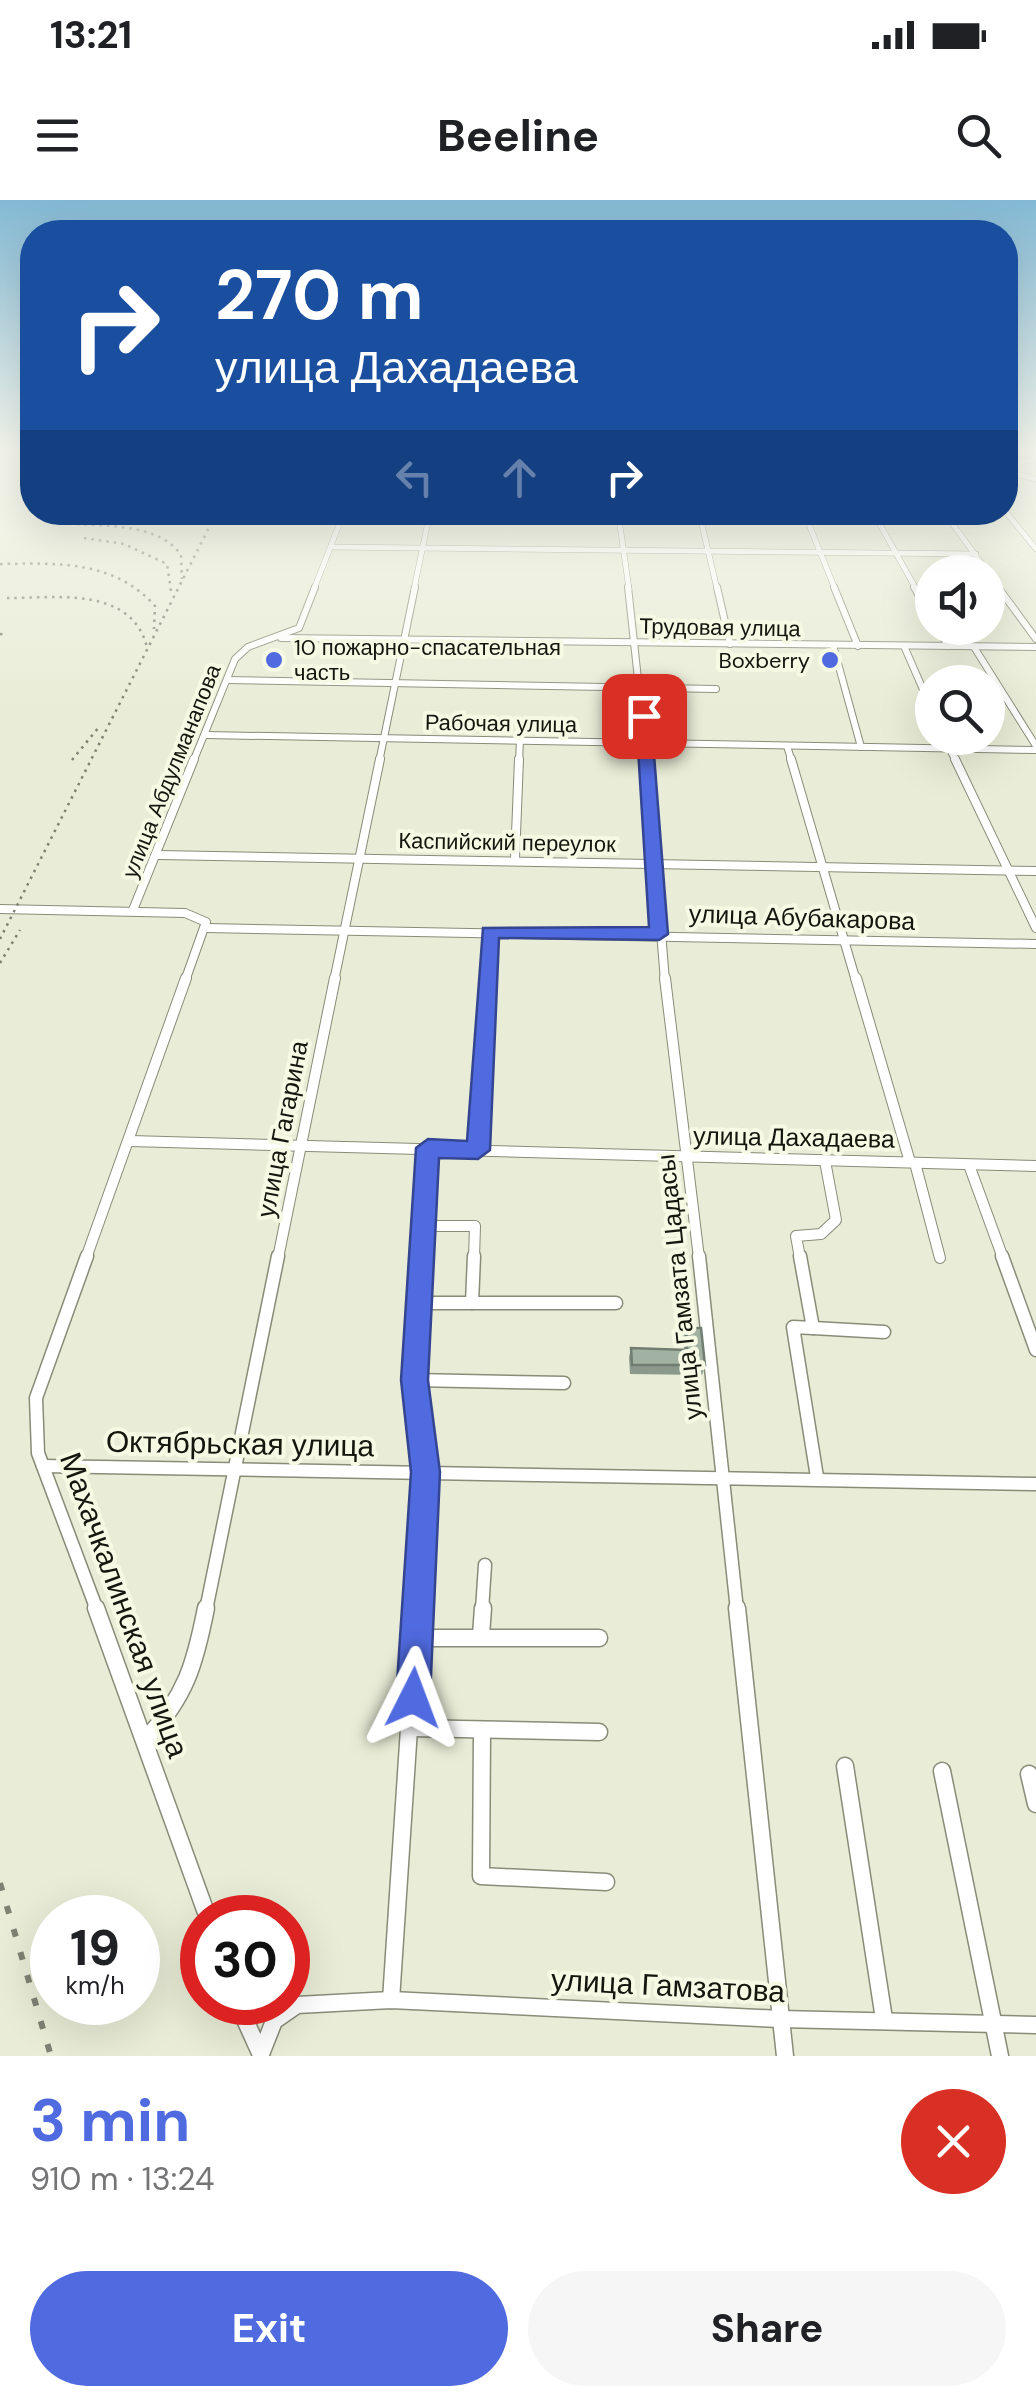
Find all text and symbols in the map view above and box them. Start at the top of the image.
text: 13:21 [50,10,132,60]
text: Beeline [437,106,599,165]
icon: menu [30,108,85,163]
icon: search [951,108,1006,163]
text: 270 m [215,250,424,341]
icon: right [50,260,180,390]
text: улица Дахадаева [215,338,578,397]
icon: left [387,450,442,505]
icon: ahead [492,450,547,505]
icon: right [597,450,652,505]
map controls [915,555,1005,755]
button: sound [915,555,1005,645]
street label: Трудовая улица [639,612,802,643]
place label: 10 пожарно-спасательная часть [294,633,561,687]
place label: Boxberry [718,646,810,675]
marker: 10 пожарно-спасательная часть [263,649,285,671]
marker: Boxberry [819,649,841,671]
street label: улица Абдулманапова [115,659,228,882]
button: search [915,665,1005,755]
pin [602,674,687,759]
icon: arrive [617,689,672,744]
street label: Рабочая улица [425,708,578,739]
street label: Каспийский переулок [398,826,616,859]
street label: улица Абубакарова [688,897,916,938]
street label: улица Гагарина [249,1038,316,1220]
street label: улица Дахадаева [693,1119,895,1156]
street label: улица Гамзата Цадасы [649,1153,710,1421]
street label: Октябрьская улица [105,1422,375,1465]
street label: Махачкалинская улица [51,1447,198,1763]
position arrow [361,1646,465,1750]
speed limit sign: 30 [180,1895,310,2025]
text: 19 [70,1915,120,1981]
street label: улица Гамзатова [550,1960,786,2011]
text: km/h [65,1969,125,2002]
text: 3 min [30,2081,190,2160]
button: close [901,2089,1006,2194]
text: 910 m · 13:24 [30,2158,214,2200]
button: Exit [30,2271,508,2386]
button: Share [528,2271,1006,2386]

